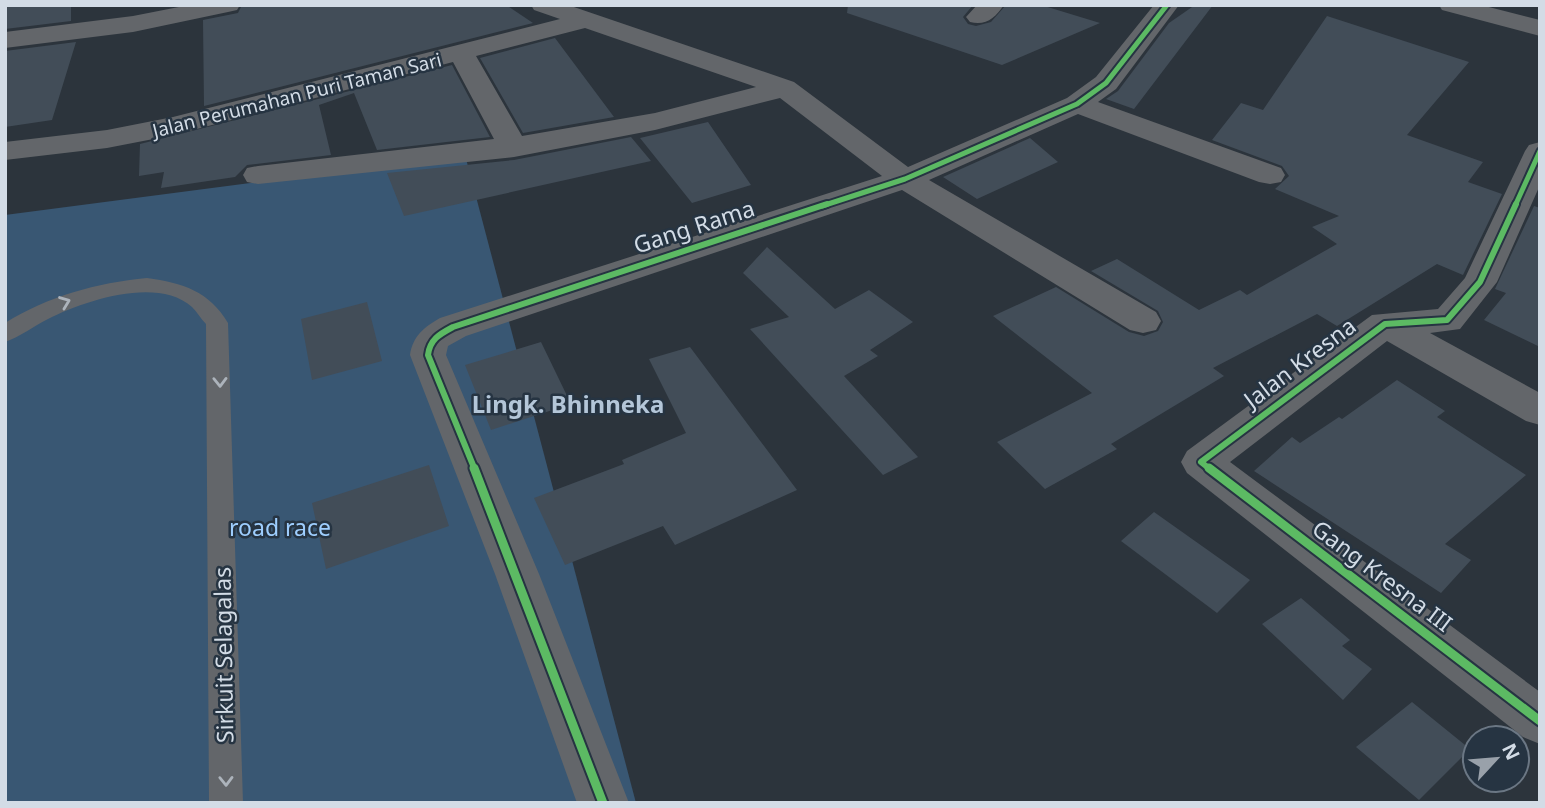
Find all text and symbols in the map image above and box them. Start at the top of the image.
street label: Jalan Perumahan Puri Taman Sari [148,46,444,144]
street label: Gang Rama [629,191,758,261]
one-way arrow [58,296,71,310]
street label: Jalan Kresna [1235,310,1362,416]
one-way arrow [213,377,228,388]
district label: Lingk. Bhinneka [472,387,664,420]
park label: road race [229,511,331,543]
street label: Gang Kresna III [1306,512,1459,638]
street label: Sirkuit Selagalas [205,567,241,743]
north arrow [1461,724,1531,794]
text: N [1496,739,1526,764]
one-way arrow [218,776,234,787]

